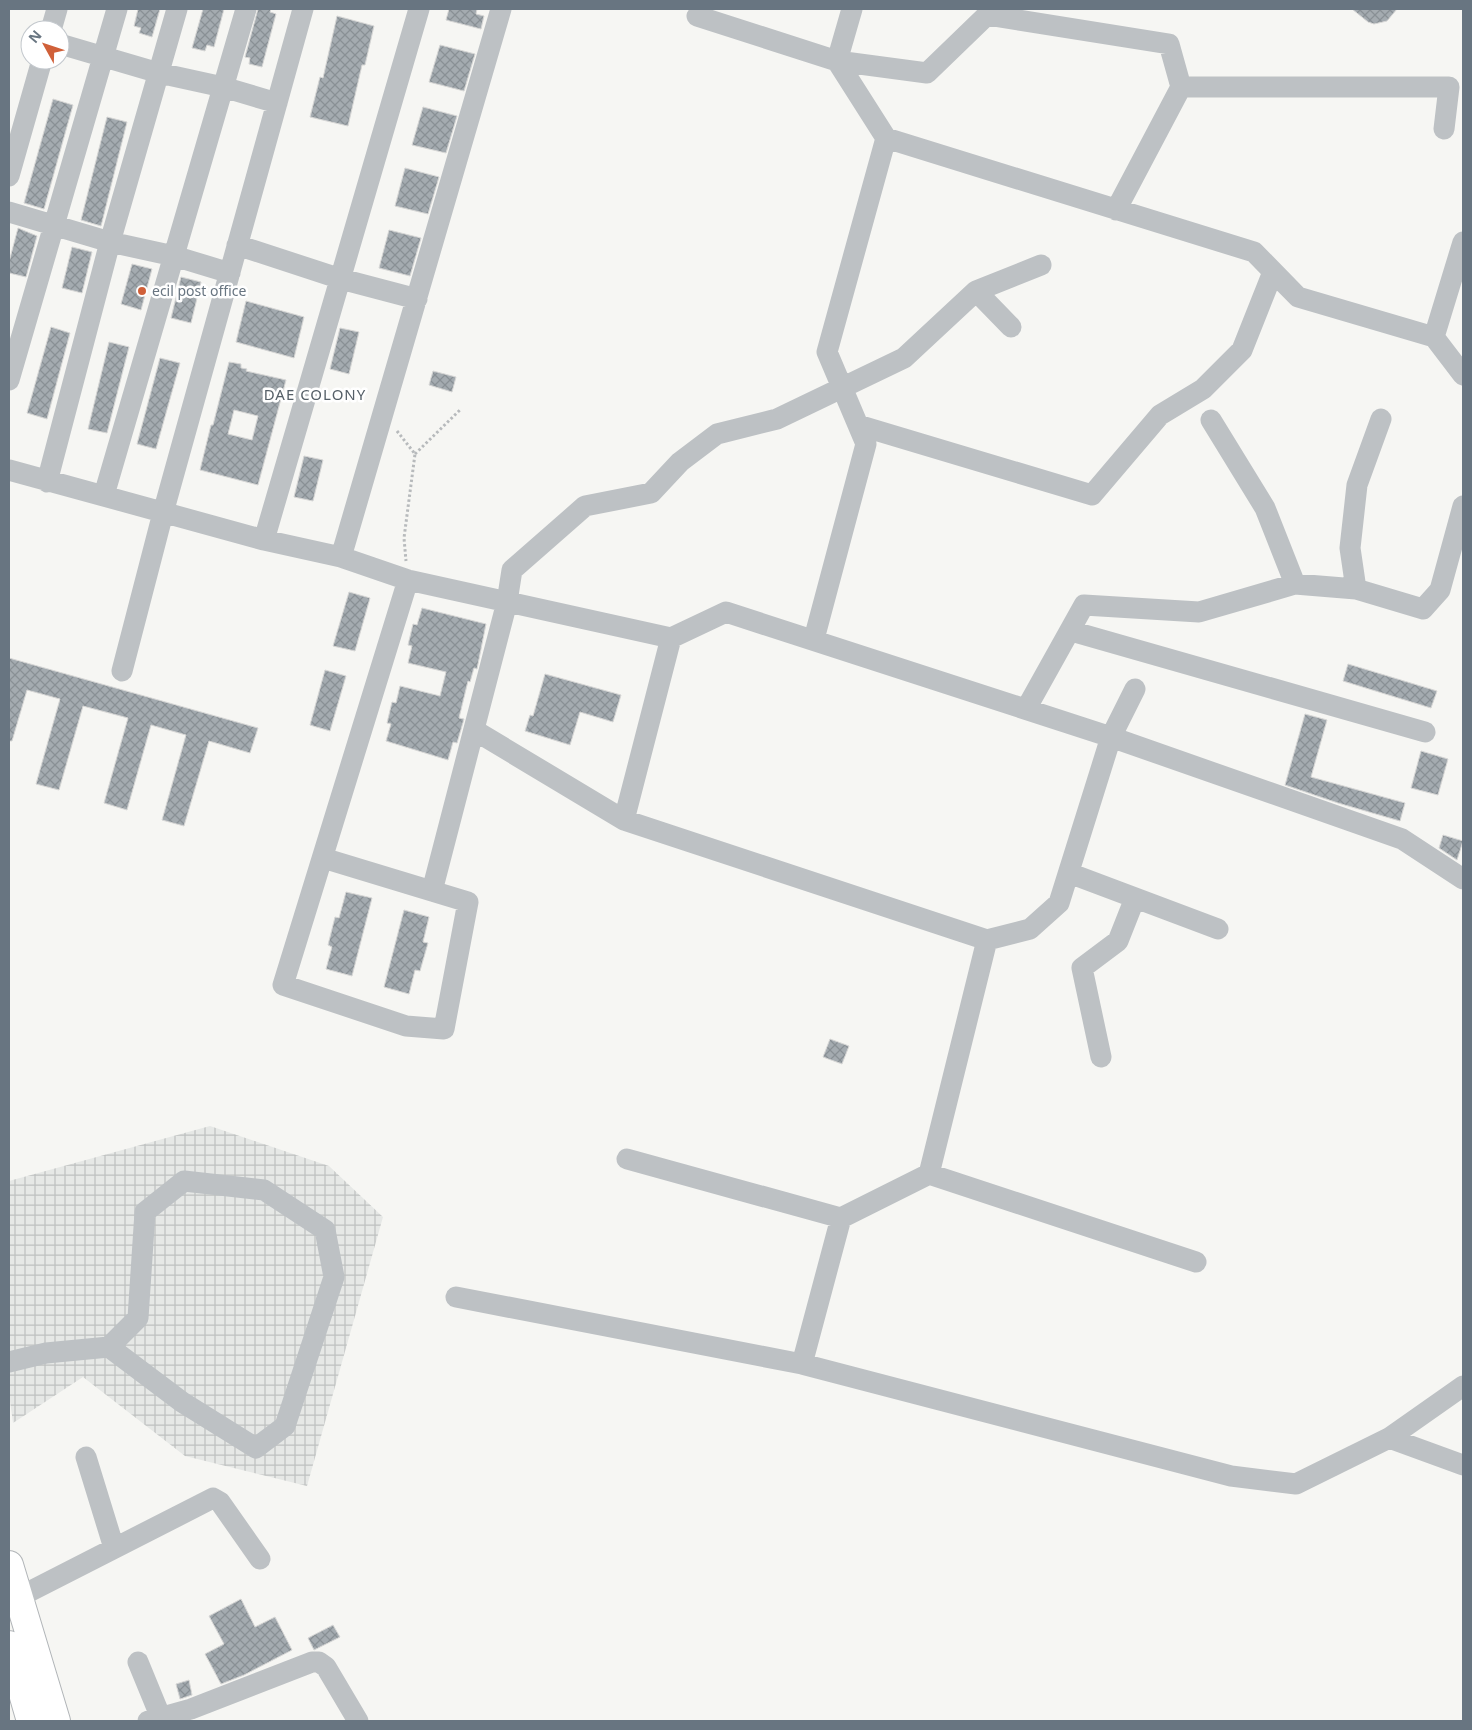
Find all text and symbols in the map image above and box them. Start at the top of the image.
north arrow [20,20,70,70]
text: N [24,26,46,47]
place label: ecil post office [152,281,246,300]
marker: ecil post office [136,285,148,297]
district label: DAE COLONY [264,384,366,404]

